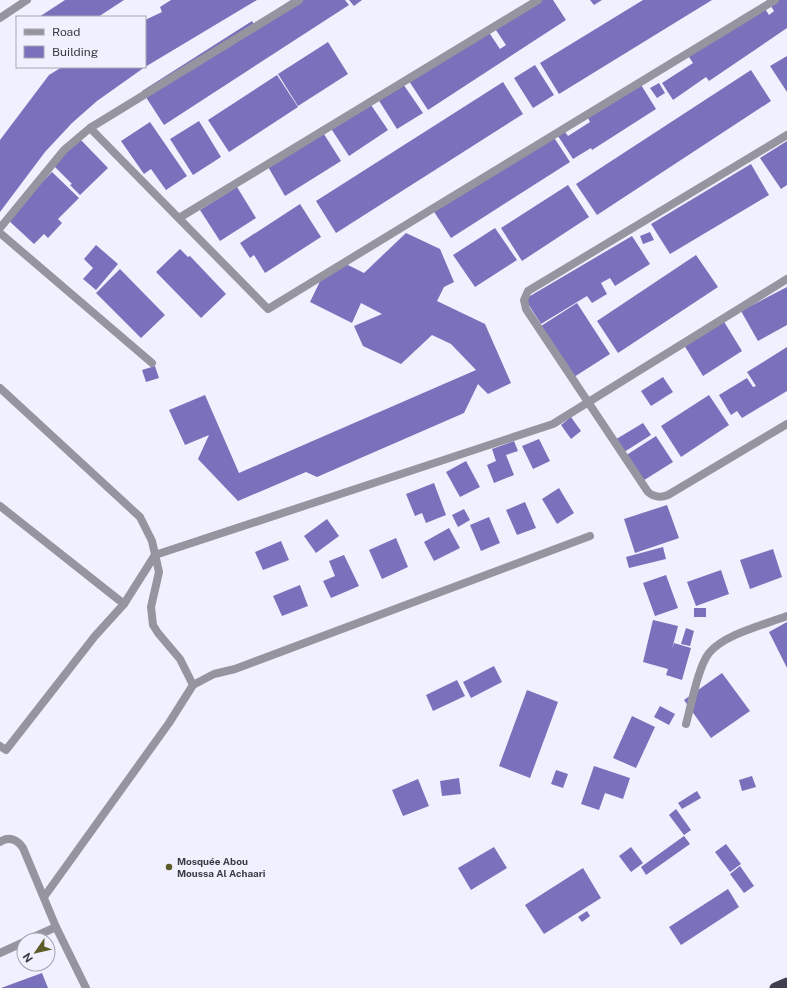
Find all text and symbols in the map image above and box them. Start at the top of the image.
legend [16,16,146,68]
text: Road [52,25,80,39]
text: Building [52,45,98,59]
place label: Mosquée Abou Moussa Al Achaari [177,855,266,879]
marker: Mosquée Abou Moussa Al Achaari [164,862,174,872]
north arrow [16,932,56,972]
text: N [20,951,35,965]

